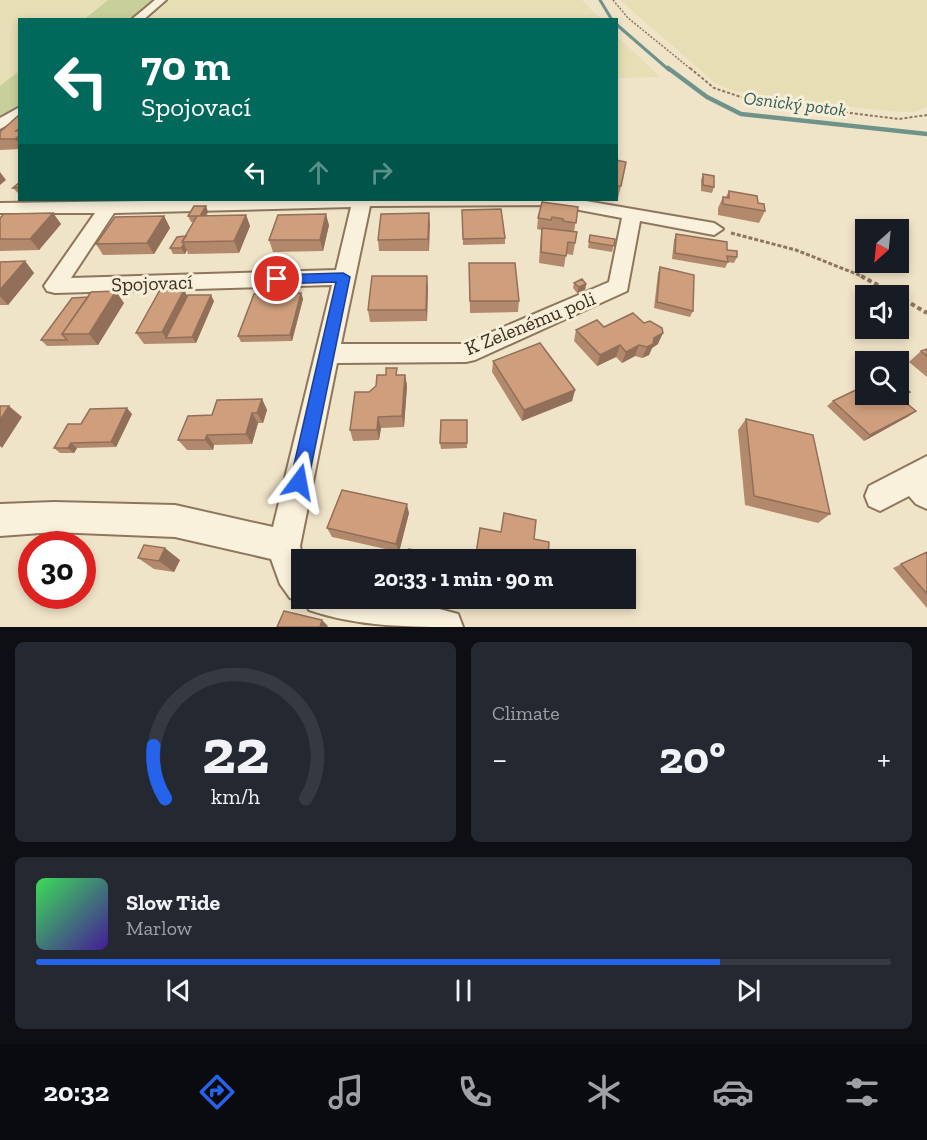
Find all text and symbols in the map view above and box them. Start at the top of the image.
text: 70 m [141,40,231,91]
icon: left [42,42,120,120]
water label: Osnický potok [742,87,848,121]
text: Spojovací [141,91,251,123]
icon: left [239,156,272,189]
icon: ahead [302,156,335,189]
icon: right [365,156,398,189]
north arrow [855,219,909,273]
map controls [855,219,909,405]
pin [251,253,302,304]
icon: arrive [260,262,293,295]
street label: Spojovací [111,270,194,296]
button: sound [855,285,909,339]
street label: K Zelenému poli [461,286,599,360]
button: search [855,351,909,405]
position arrow [267,450,331,514]
speed limit sign: 30 [18,531,96,609]
text: 20:33 · 1 min · 90 m [374,565,553,592]
text: Climate [492,701,560,725]
text: 22 [202,714,269,789]
text: 20° [659,731,725,785]
text: − [492,739,507,778]
text: + [877,739,891,778]
text: km/h [211,784,260,809]
text: Slow Tide [126,889,220,916]
text: Marlow [126,916,192,940]
icon: previous [162,974,195,1007]
icon: pause [447,974,480,1007]
icon: next [732,974,765,1007]
icon: directions [196,1071,238,1113]
icon: music [325,1071,367,1113]
icon: phone [454,1071,496,1113]
icon: climate [583,1071,625,1113]
icon: car [712,1071,754,1113]
icon: filters [841,1071,883,1113]
text: 20:32 [44,1076,109,1108]

